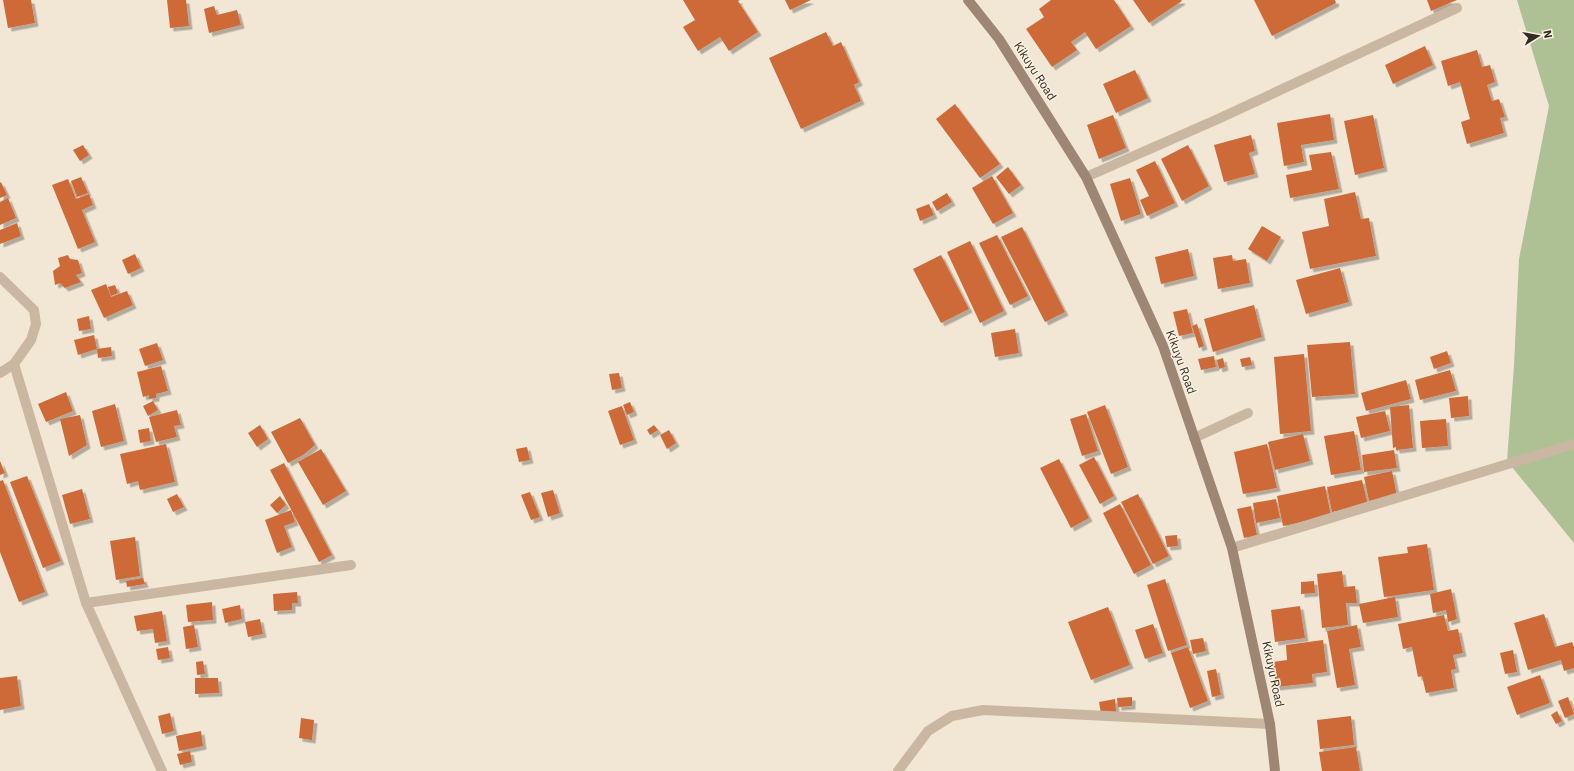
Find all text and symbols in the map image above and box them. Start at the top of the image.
north arrow [1518,16,1558,56]
text: N [1540,29,1555,39]
street label: Kikuyu Road [1011,39,1060,103]
street label: Kikuyu Road [1163,328,1200,396]
street label: Kikuyu Road [1259,640,1288,708]

